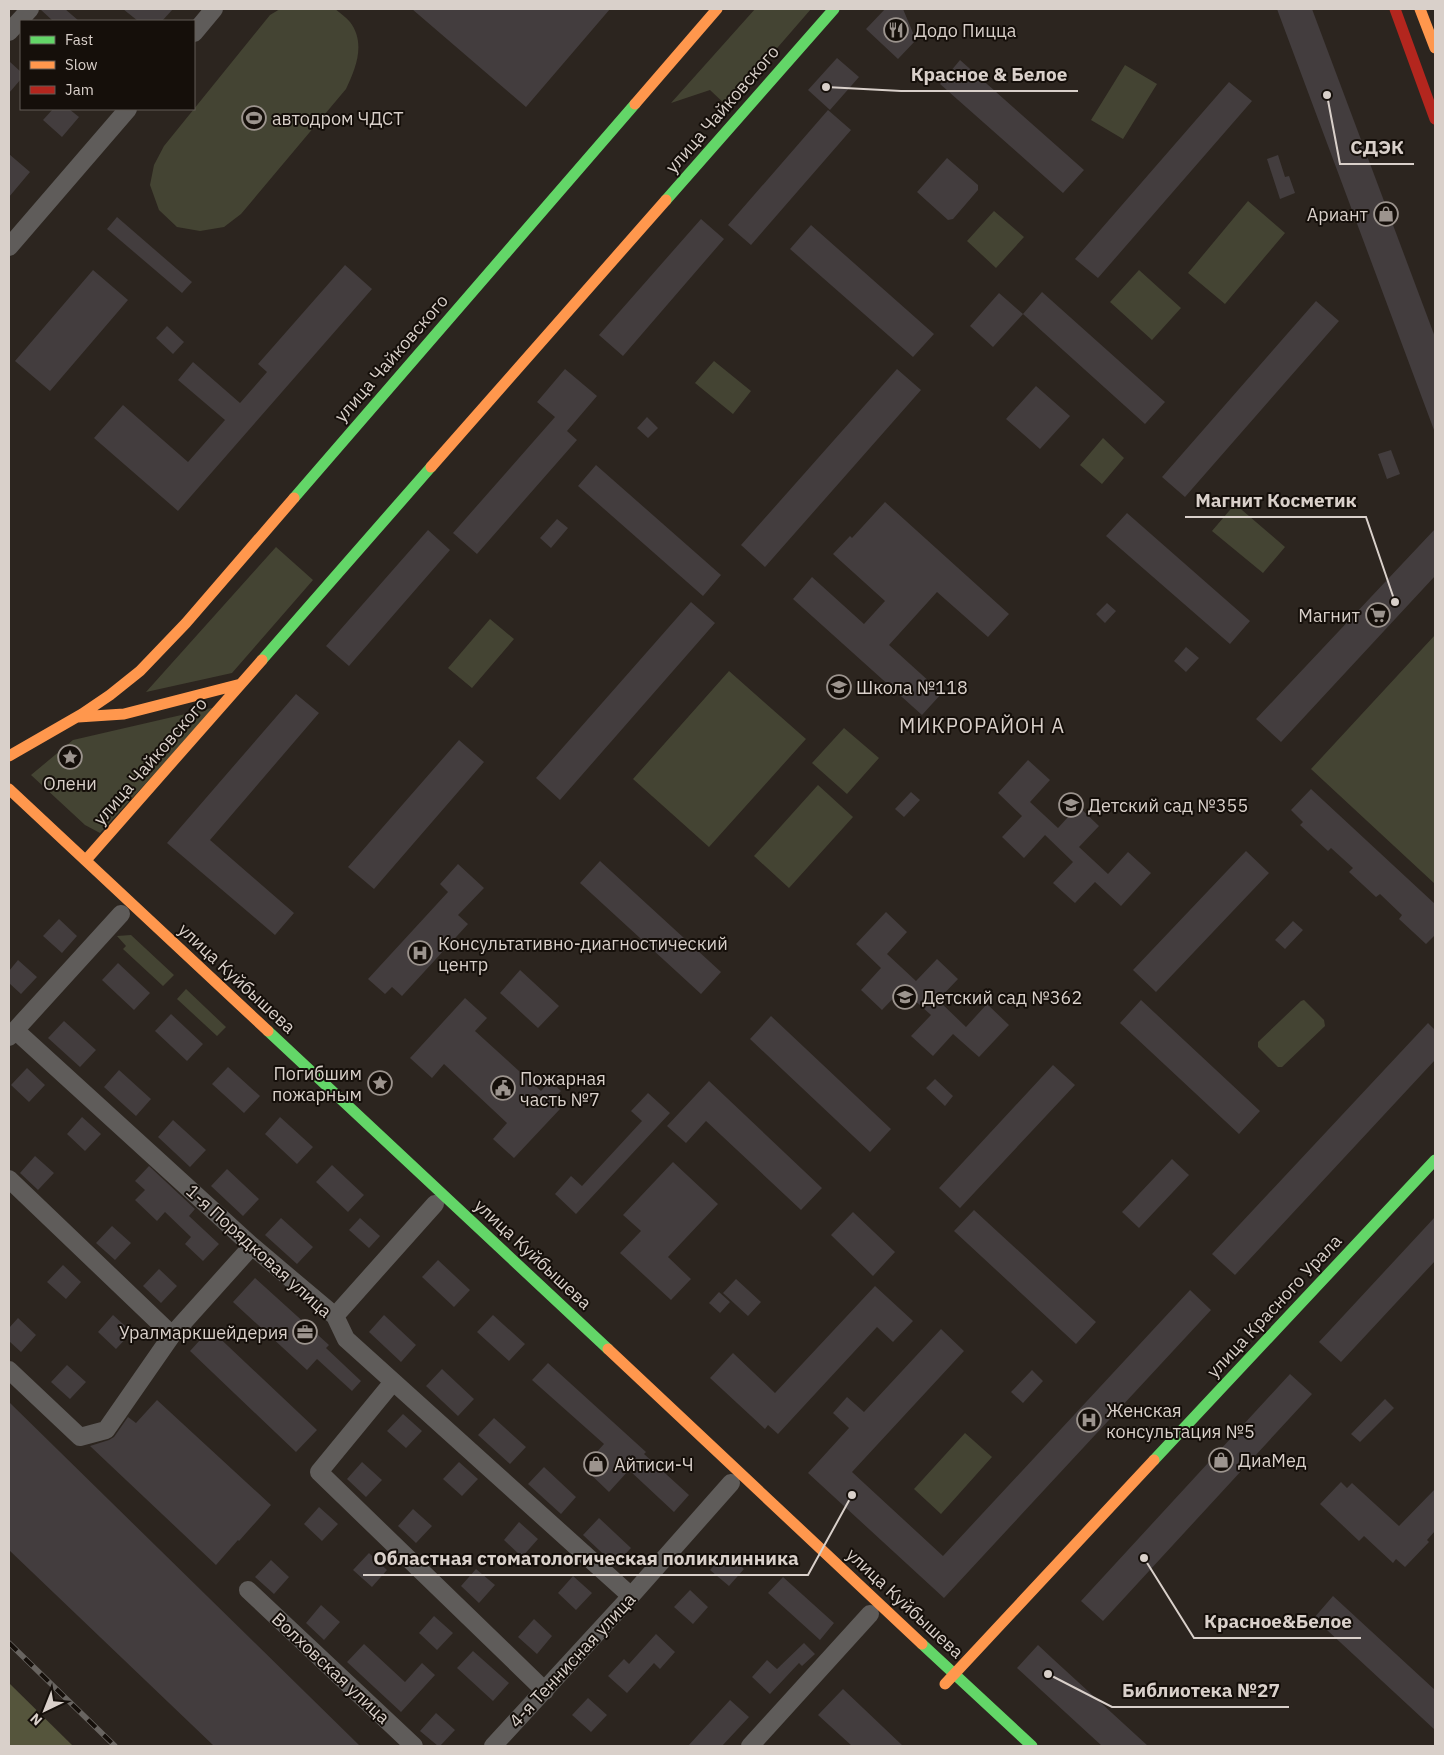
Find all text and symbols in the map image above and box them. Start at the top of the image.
restaurant icon: Додо Пицца [883,17,909,43]
place label: Додо Пицца [914,19,1017,42]
legend [20,20,195,110]
text: Fast [65,30,93,49]
street label: улица Чайковского [660,40,784,178]
text: Slow [65,55,98,74]
callout: Красное & Белое [901,57,1078,91]
text: Красное & Белое [911,62,1067,86]
text: Jam [65,80,94,99]
sports icon: автодром ЧДСТ [241,105,267,131]
place label: автодром ЧДСТ [272,107,403,130]
callout: СДЭК [1340,130,1414,164]
text: СДЭК [1350,135,1404,159]
shop icon: Ариант [1373,201,1399,227]
place label: Ариант [1307,203,1368,226]
street label: улица Чайковского [329,289,453,427]
callout: Магнит Косметик [1185,483,1366,517]
text: Магнит Косметик [1195,488,1357,512]
supermarket icon: Магнит [1365,602,1391,628]
place label: Магнит [1298,604,1360,627]
school or university icon: Школа №118 [826,674,852,700]
place label: Школа №118 [856,676,968,699]
street label: улица Чайковского [88,692,212,830]
district label: МИКРОРАЙОН А [899,712,1065,739]
place icon: Олени [57,744,83,770]
place label: Олени [43,772,97,795]
school or university icon: Детский сад №355 [1058,792,1084,818]
place label: Детский сад №355 [1088,794,1248,817]
street label: улица Куйбышева [174,918,301,1039]
place label: Консультативно-диагностический центр [438,932,728,976]
hospital icon: Консультативно-диагностический центр [407,940,433,966]
school or university icon: Детский сад №362 [892,984,918,1010]
place label: Детский сад №362 [922,986,1082,1009]
place label: Погибшим пожарным [272,1062,362,1106]
place label: Пожарная часть №7 [520,1067,606,1111]
place icon: Погибшим пожарным [367,1070,393,1096]
public building icon: Пожарная часть №7 [490,1075,516,1101]
street label: 1-я Порядковая улица [181,1179,337,1323]
street label: улица Куйбышева [470,1194,597,1315]
street label: улица Красного Урала [1202,1229,1347,1382]
office icon: Уралмаркшейдерия [292,1319,318,1345]
place label: Уралмаркшейдерия [119,1321,288,1344]
place label: Женская консультация №5 [1106,1399,1255,1443]
hospital icon: Женская консультация №5 [1076,1407,1102,1433]
shop icon: ДиаМед [1208,1447,1234,1473]
place label: ДиаМед [1238,1449,1307,1472]
shop icon: Айтиси-Ч [583,1451,609,1477]
place label: Айтиси-Ч [614,1453,694,1476]
callout: Областная стоматологическая поликлинника [363,1541,808,1575]
street label: улица Куйбышева [842,1543,969,1664]
text: Областная стоматологическая поликлинника [373,1546,799,1570]
street label: 4-я Теннисная улица [504,1588,641,1732]
callout: Красное&Белое [1194,1604,1361,1638]
street label: Волховская улица [267,1607,395,1729]
text: Красное&Белое [1204,1609,1352,1633]
callout: Библиотека №27 [1112,1673,1289,1707]
text: Библиотека №27 [1122,1678,1280,1702]
north arrow [20,1685,70,1735]
text: N [26,1709,46,1730]

